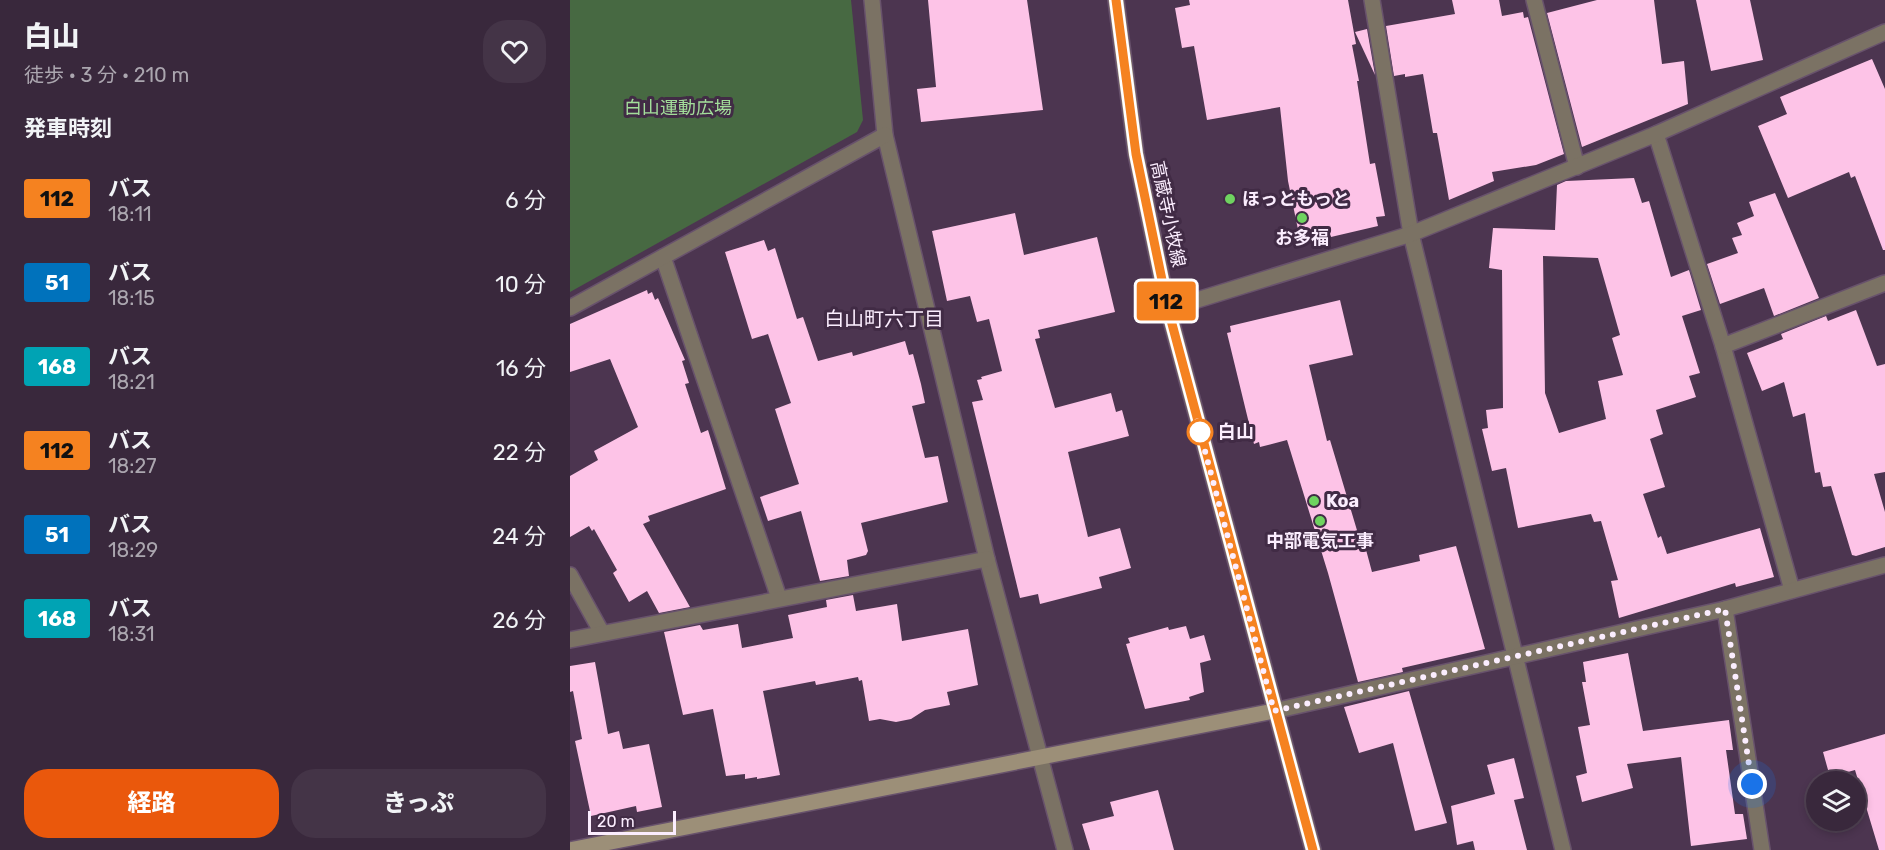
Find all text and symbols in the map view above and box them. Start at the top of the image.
text: 白山 [24,20,80,53]
button: heart [483,20,546,83]
text: 徒歩 · 3 分 · 210 m [24,63,189,87]
park label: 白山運動広場 [624,97,732,119]
text: 発車時刻 [24,115,112,142]
street label: 高蔵寺小牧線 [1146,159,1190,269]
text: バス [108,175,152,202]
text: 112 [40,186,74,211]
text: 6 分 [505,187,546,214]
place label: ほっともっと [1242,188,1350,210]
marker: ほっともっと [1223,192,1237,206]
text: 18:11 [108,202,152,226]
marker: お多福 [1295,211,1309,225]
place label: お多福 [1275,227,1329,249]
text: バス [108,259,152,286]
text: 51 [45,270,69,295]
text: 10 分 [495,271,546,298]
line badge: 112 [1132,282,1200,320]
text: 18:15 [108,286,155,310]
text: 112 [1149,289,1183,314]
district label: 白山町六丁目 [824,307,944,331]
text: バス [108,343,152,370]
text: 168 [38,354,76,379]
text: 16 分 [496,355,546,382]
text: 18:21 [108,370,155,394]
marker: 白山 [1187,419,1213,445]
place label: 白山 [1218,421,1254,443]
text: バス [108,427,152,454]
text: 112 [40,438,74,463]
text: 22 分 [493,439,546,466]
text: 18:27 [108,454,156,478]
place label: Koa [1326,490,1359,512]
marker: Koa [1307,494,1321,508]
text: バス [108,511,152,538]
marker: 中部電気工事 [1313,514,1327,528]
text: 51 [45,522,69,547]
text: 24 分 [492,523,546,550]
place label: 中部電気工事 [1266,530,1374,552]
text: 18:29 [108,538,158,562]
text: バス [108,595,152,622]
text: 168 [38,606,76,631]
text: 26 分 [492,607,546,634]
text: 18:31 [108,622,155,646]
button: 経路 [24,769,279,838]
button: きっぷ [291,769,546,838]
your location [1737,769,1767,799]
map controls [1806,771,1866,831]
button: layers [1806,771,1866,831]
scale bar [588,808,676,836]
text: 20 m [597,812,635,831]

